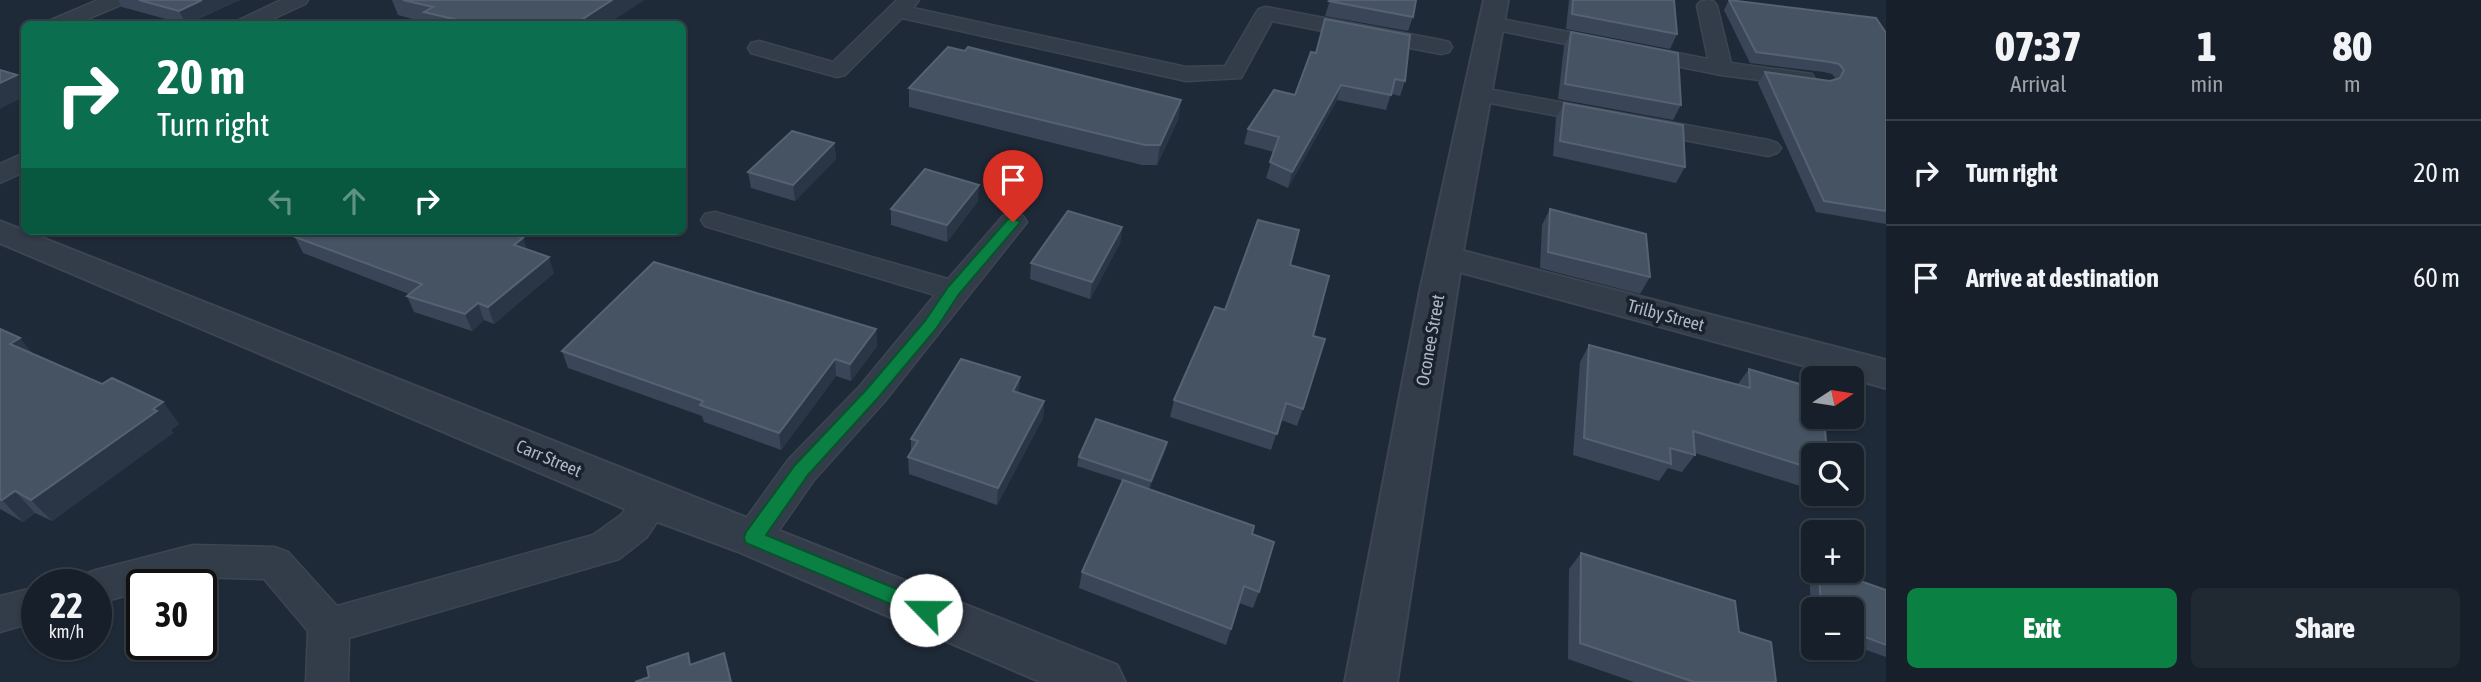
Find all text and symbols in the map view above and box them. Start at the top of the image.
text: 07:37 [1995,22,2081,70]
text: 1 [2197,22,2217,70]
text: 80 [2333,22,2372,70]
text: 20 m [157,48,245,104]
icon: right [42,49,133,140]
text: Arrival [2010,71,2066,97]
text: min [2190,71,2223,97]
text: m [2344,71,2361,97]
text: Turn right [157,106,270,143]
pin [983,150,1043,222]
icon: right [1907,154,1945,192]
text: Turn right [1966,158,2057,188]
text: 20 m [2413,158,2460,188]
icon: arrive [994,161,1032,199]
icon: left [262,182,300,220]
icon: ahead [335,182,373,220]
icon: right [408,182,446,220]
icon: arrive [1907,259,1945,297]
text: Arrive at destination [1966,263,2159,293]
text: 60 m [2413,263,2460,293]
street label: Oconee Street [1412,293,1448,387]
street label: Trilby Street [1625,295,1707,335]
north arrow [1801,366,1864,429]
map controls [1801,366,1864,660]
street label: Carr Street [513,435,585,481]
button: search [1801,443,1864,506]
button: + [1801,520,1864,583]
speed limit sign: 30 [126,569,217,660]
position arrow [889,573,963,647]
text: 22 [50,585,83,625]
button: Exit [1907,588,2177,668]
button: Share [2191,588,2460,668]
button: − [1801,597,1864,660]
text: km/h [49,621,84,642]

